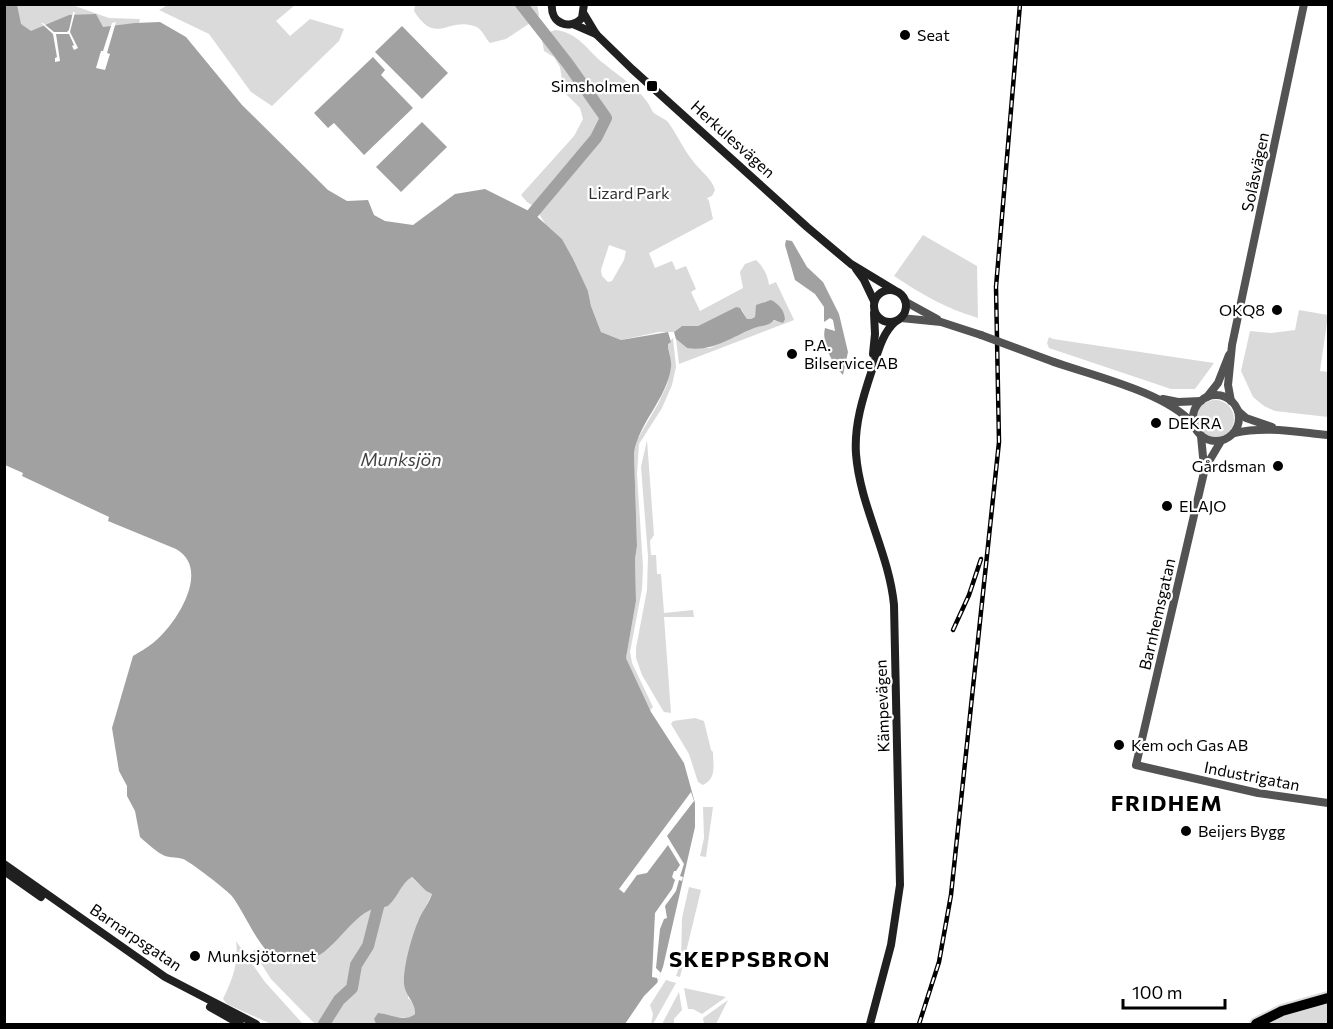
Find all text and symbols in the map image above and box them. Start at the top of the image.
place label: Seat [917,25,950,44]
marker: Seat [898,28,912,42]
place label: Simsholmen [551,76,640,95]
marker: Simsholmen [645,79,659,93]
street label: Herkulesvägen [687,96,779,181]
street label: Solåsvägen [1237,130,1272,213]
park label: Lizard Park [588,183,670,202]
place label: OKQ8 [1219,300,1265,319]
marker: OKQ8 [1270,303,1284,317]
place label: P.A. Bilservice AB [804,335,898,372]
marker: P.A. Bilservice AB [785,347,799,361]
place label: DEKRA [1168,413,1222,432]
marker: DEKRA [1149,416,1163,430]
water label: Munksjön [360,448,442,470]
place label: Gårdsman [1192,456,1266,475]
marker: Gårdsman [1271,459,1285,473]
place label: ELAJO [1179,496,1226,515]
marker: ELAJO [1160,499,1174,513]
street label: Barnhemsgatan [1134,556,1179,672]
street label: Kämpevägen [870,659,893,753]
place label: Kem och Gas AB [1131,735,1248,754]
marker: Kem och Gas AB [1112,738,1126,752]
street label: Industrigatan [1203,757,1302,794]
district label: FRIDHEM [1111,789,1223,816]
place label: Beijers Bygg [1198,821,1286,840]
marker: Beijers Bygg [1179,824,1193,838]
street label: Barnarpsgatan [87,899,186,974]
district label: SKEPPSBRON [669,945,831,972]
place label: Munksjötornet [207,946,317,965]
marker: Munksjötornet [188,949,202,963]
scale bar [1123,972,1225,1010]
text: 100 m [1132,981,1182,1003]

